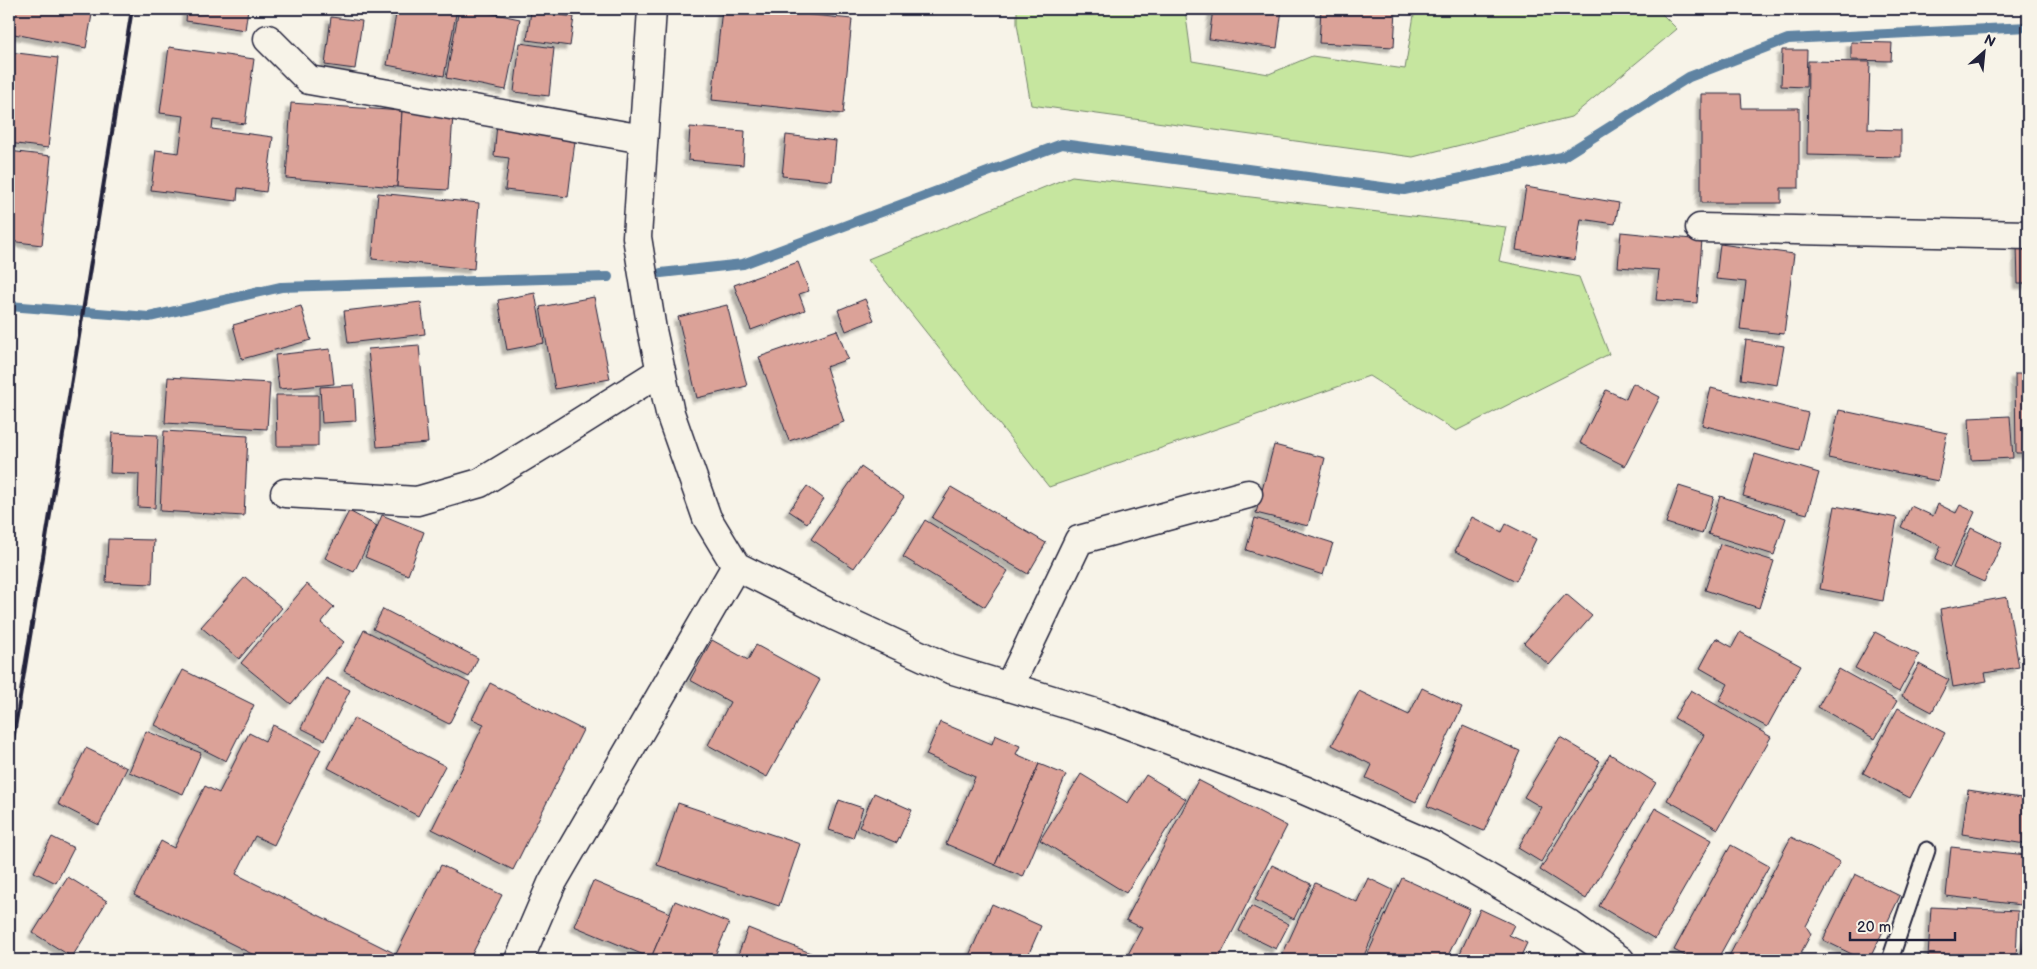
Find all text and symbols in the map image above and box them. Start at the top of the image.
north arrow [1960,28,2010,78]
text: N [1981,31,1998,51]
scale bar [1850,909,1954,941]
text: 20 m [1857,918,1891,937]

